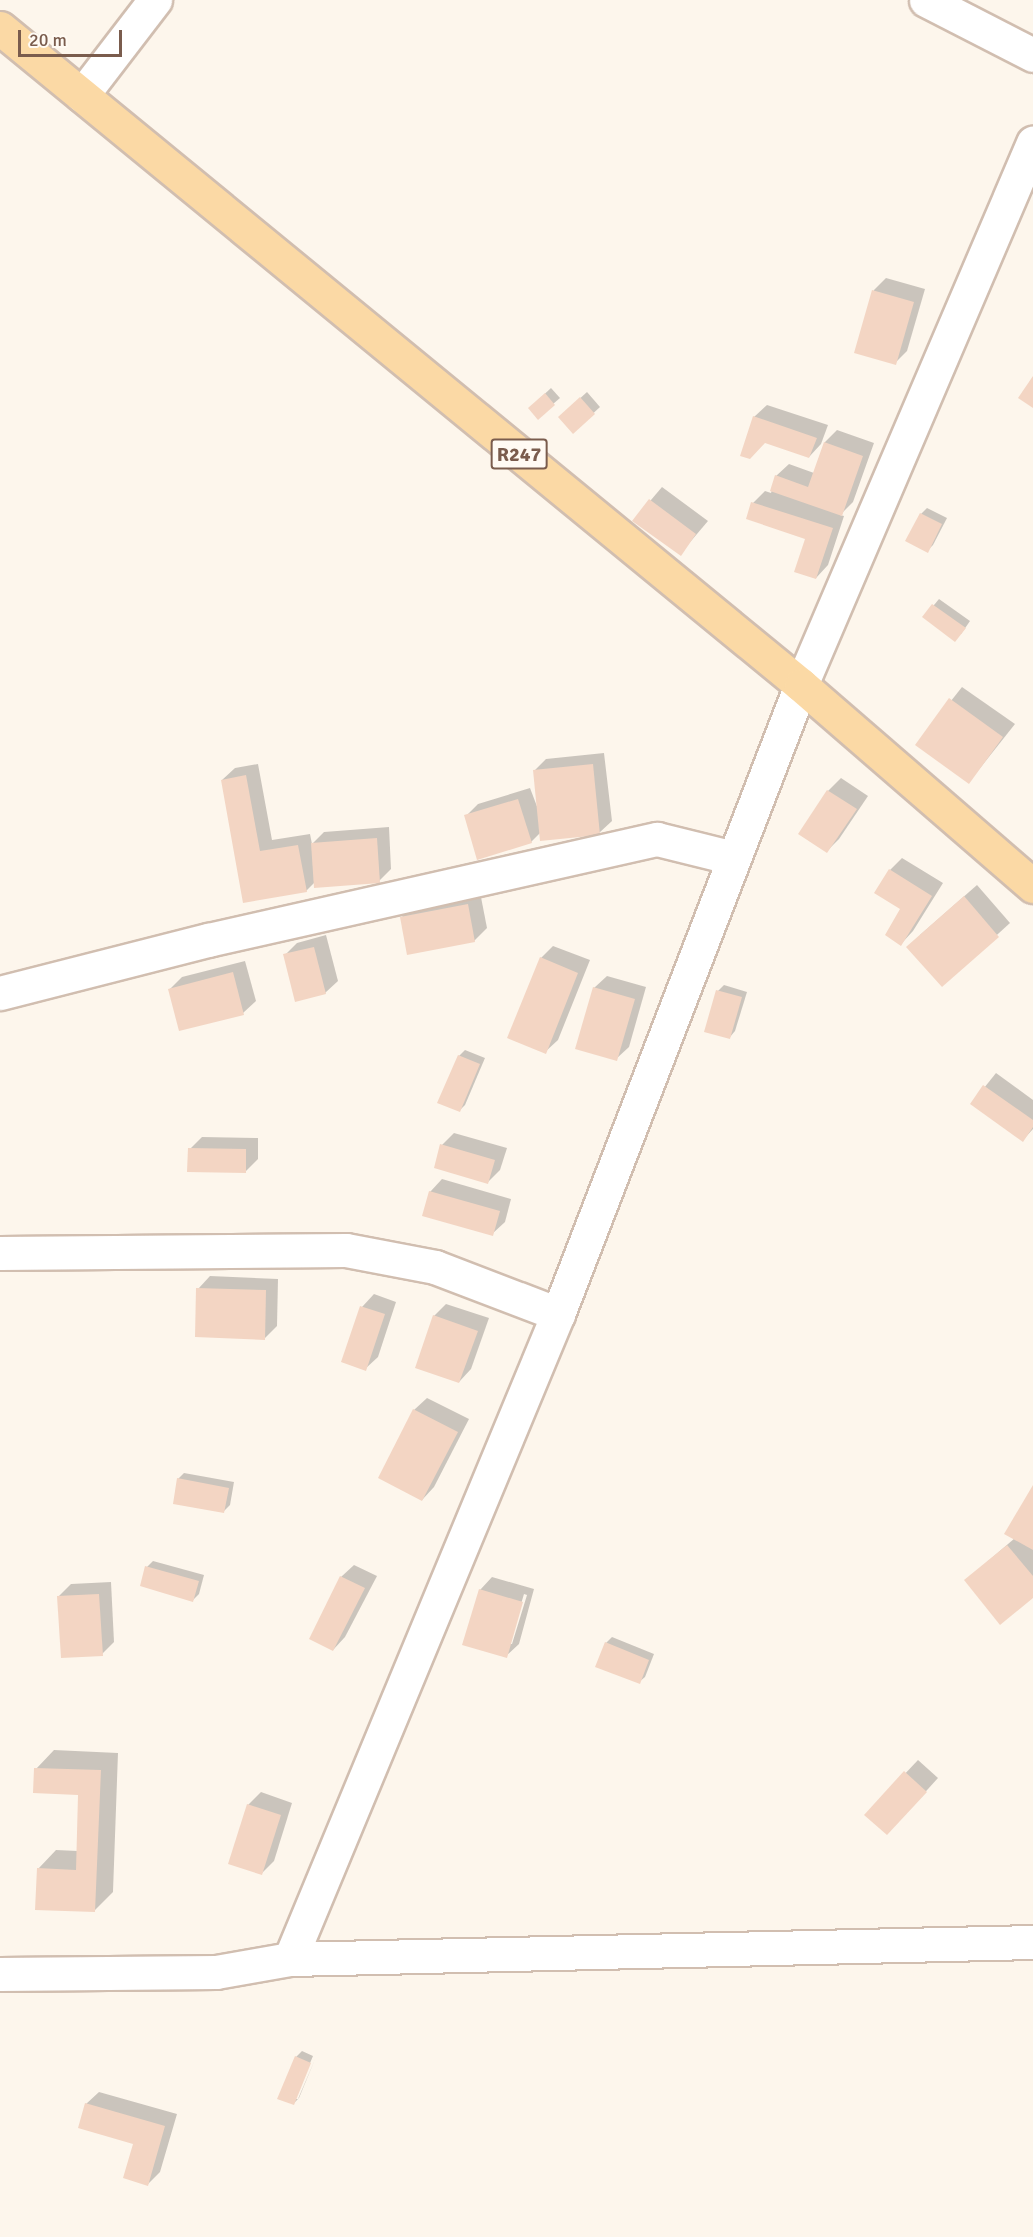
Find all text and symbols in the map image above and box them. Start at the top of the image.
scale bar [21,18,124,56]
text: 20 m [29,29,67,51]
road number: R247 [490,437,548,471]

